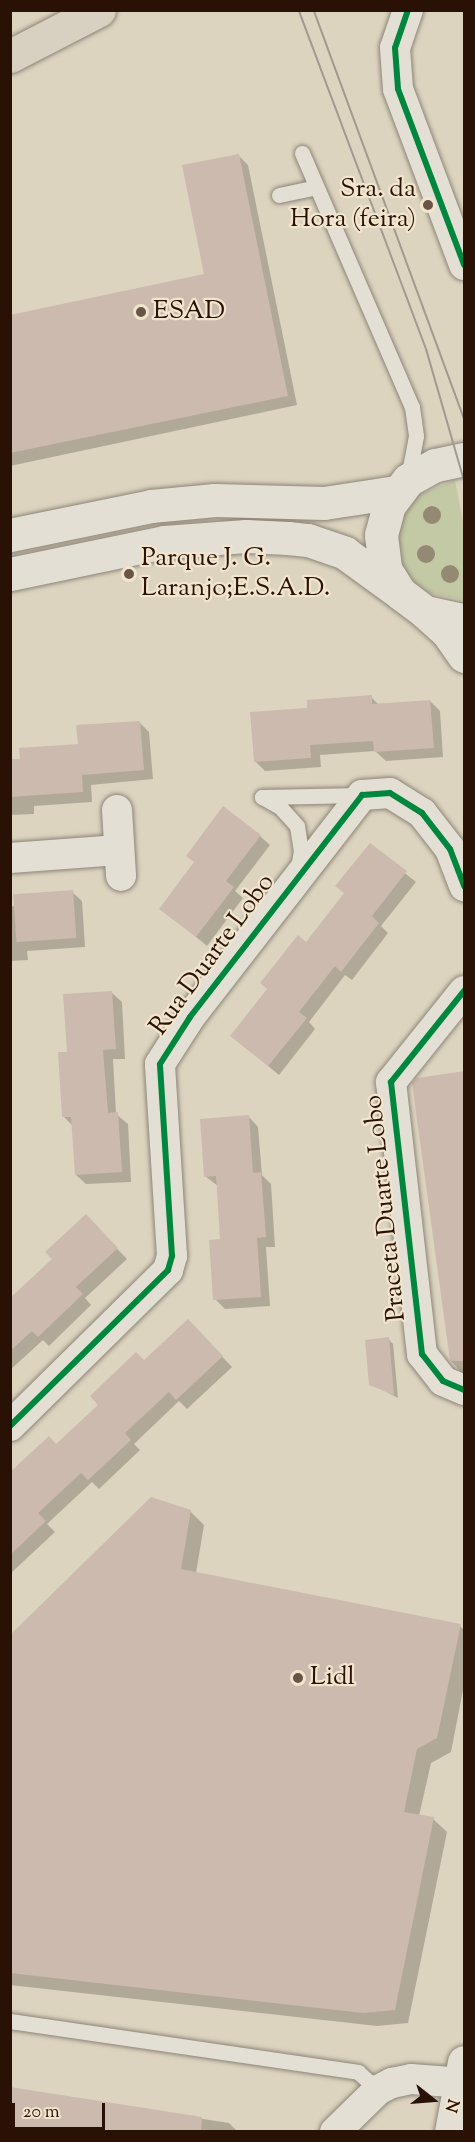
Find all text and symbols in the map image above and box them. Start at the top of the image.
place label: Sra. da Hora (feira) [290,174,416,236]
marker: Sra. da Hora (feira) [421,198,435,212]
place label: ESAD [153,296,225,328]
marker: ESAD [134,305,148,319]
place label: Parque J. G. Laranjo;E.S.A.D. [141,543,330,604]
marker: Parque J. G. Laranjo;E.S.A.D. [122,567,136,581]
street label: Rua Duarte Lobo [144,868,282,1042]
street label: Praceta Duarte Lobo [359,1093,413,1323]
place label: Lidl [310,1662,355,1694]
marker: Lidl [291,1671,305,1685]
north arrow [403,2070,463,2130]
scale bar [15,2091,108,2129]
text: N [438,2096,464,2115]
text: 20 m [23,2100,60,2126]

